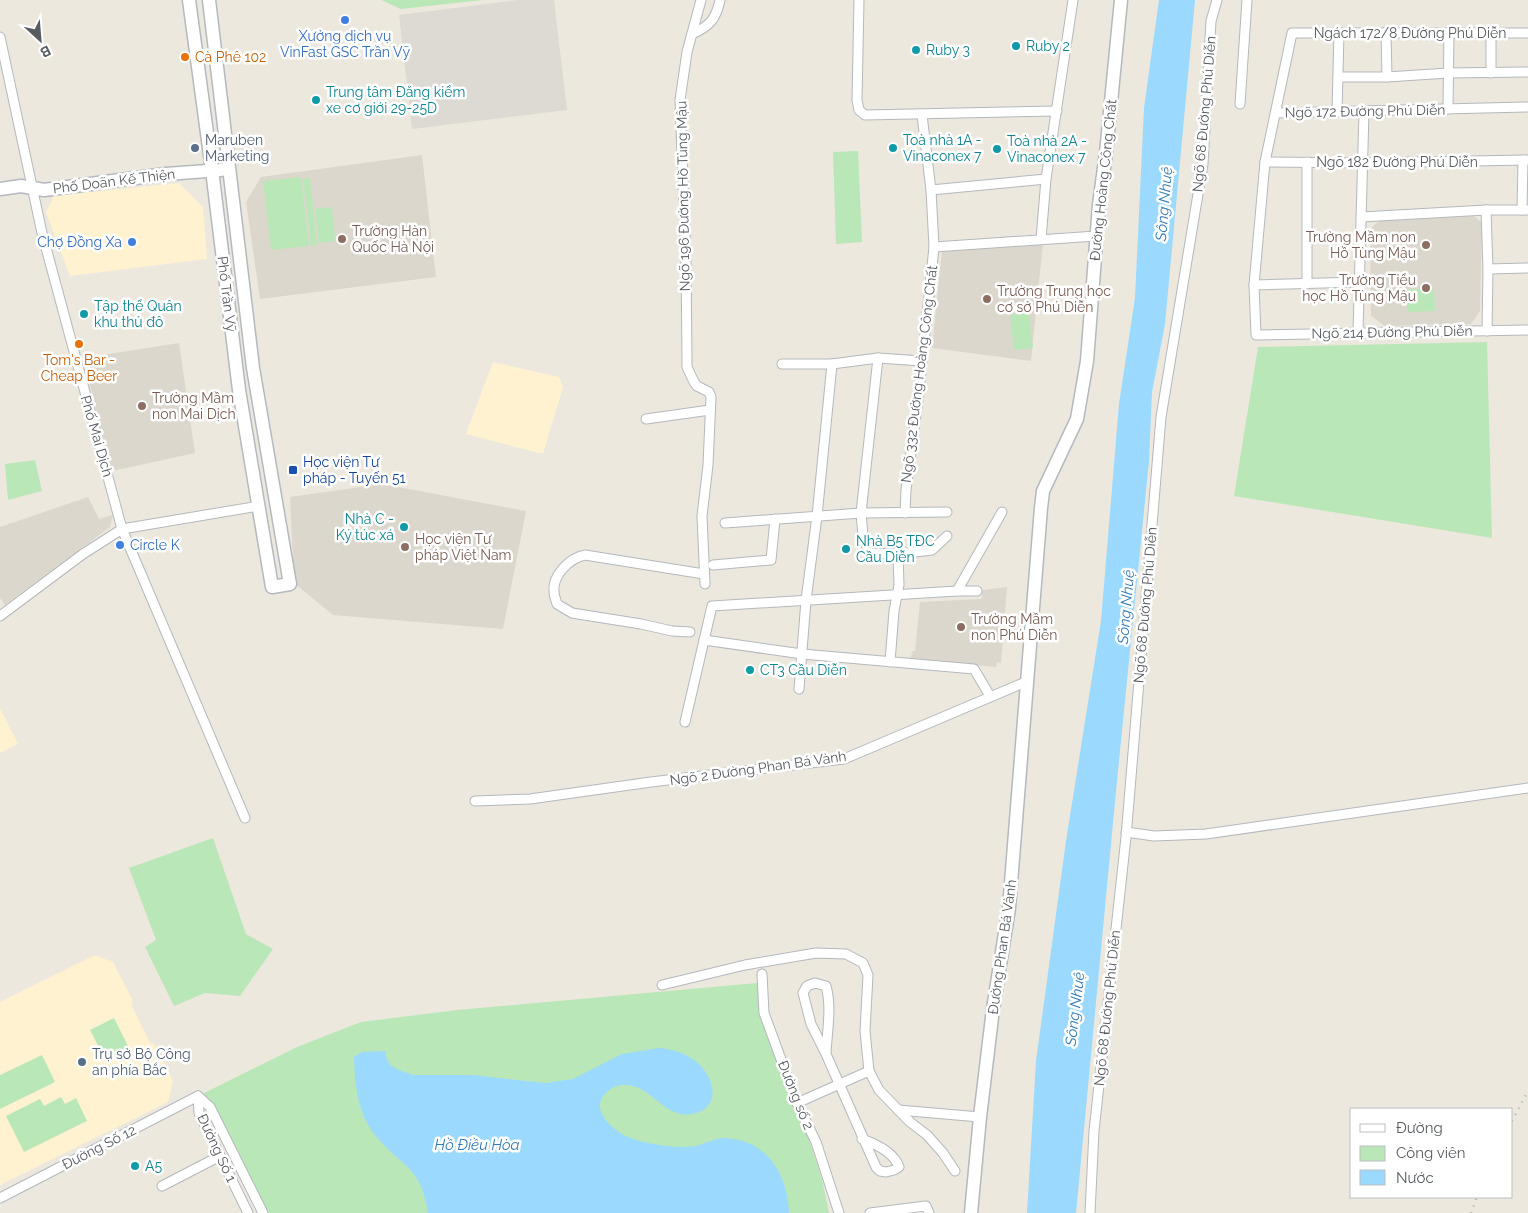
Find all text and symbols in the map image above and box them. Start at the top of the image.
marker: Xưởng dịch vụ VinFast GSC Trần Vỹ [339,14,351,26]
north arrow [15,15,65,65]
street label: Ngách 172/8 Đường Phú Diễn [1314,25,1506,41]
place label: Xưởng dịch vụ VinFast GSC Trần Vỹ [280,28,410,60]
street label: Ngõ 68 Đường Phú Diễn [1189,35,1219,193]
place label: Ruby 2 [1026,38,1070,54]
marker: Ruby 2 [1010,40,1022,52]
text: B [37,42,53,61]
place label: Ruby 3 [926,42,970,58]
marker: Ruby 3 [910,44,922,56]
place label: Cà Phê 102 [195,49,266,65]
marker: Cà Phê 102 [179,51,191,63]
place label: Trung tâm Đăng kiểm xe cơ giới 29-25D [326,84,465,116]
marker: Trung tâm Đăng kiểm xe cơ giới 29-25D [310,94,322,106]
street label: Đường Hoàng Công Chất [1087,98,1119,261]
street label: Ngõ 196 Đường Hồ Tùng Mậu [673,101,693,291]
street label: Ngõ 172 Đường Phú Diễn [1284,102,1446,120]
place label: Maruben Marketing [205,132,270,164]
place label: Toà nhà 1A - Vinaconex 7 [903,132,982,164]
place label: Toà nhà 2A - Vinaconex 7 [1007,133,1087,165]
marker: Maruben Marketing [189,142,201,154]
marker: Toà nhà 1A - Vinaconex 7 [887,142,899,154]
marker: Toà nhà 2A - Vinaconex 7 [991,143,1003,155]
street label: Ngõ 182 Đường Phú Diễn [1316,154,1478,170]
street label: Phố Doãn Kế Thiện [52,166,176,196]
water label: Sông Nhuệ [1152,166,1176,243]
place label: Trường Hàn Quốc Hà Nội [352,223,434,255]
place label: Trường Mầm non Hồ Tùng Mậu [1306,229,1416,261]
marker: Trường Hàn Quốc Hà Nội [336,233,348,245]
place label: Chợ Đồng Xa [37,234,122,250]
marker: Chợ Đồng Xa [126,236,138,248]
marker: Trường Mầm non Hồ Tùng Mậu [1420,239,1432,251]
street label: Phố Trần Vỹ [214,255,240,333]
street label: Ngõ 332 Đường Hoàng Công Chất [898,264,940,484]
place label: Trường Tiểu học Hồ Tùng Mậu [1302,272,1416,304]
marker: Trường Tiểu học Hồ Tùng Mậu [1420,282,1432,294]
place label: Trường Trung học cơ sở Phú Diễn [997,283,1111,315]
marker: Trường Trung học cơ sở Phú Diễn [981,293,993,305]
place label: Tập thể Quân khu thủ đô [94,298,182,330]
marker: Tập thể Quân khu thủ đô [78,308,90,320]
street label: Ngõ 214 Đường Phú Diễn [1311,323,1473,341]
marker: Tom's Bar - Cheap Beer [73,338,85,350]
place label: Tom's Bar - Cheap Beer [41,352,117,384]
place label: Trường Mầm non Mai Dịch [152,390,236,422]
street label: Phố Mai Dịch [78,393,116,479]
marker: Trường Mầm non Mai Dịch [136,400,148,412]
place label: Học viện Tư pháp - Tuyến 51 [303,454,406,486]
marker: Học viện Tư pháp - Tuyến 51 [287,464,299,476]
place label: Nhà C - Ký túc xá [336,511,394,543]
marker: Nhà C - Ký túc xá [398,521,410,533]
street label: Ngõ 68 Đường Phú Diễn [1130,526,1160,684]
place label: Học viện Tư pháp Việt Nam [415,531,511,563]
place label: Nhà B5 TĐC Cầu Diễn [856,533,935,565]
place label: Circle K [130,537,180,553]
marker: Circle K [114,539,126,551]
marker: Học viện Tư pháp Việt Nam [399,541,411,553]
marker: Nhà B5 TĐC Cầu Diễn [840,543,852,555]
water label: Sông Nhuệ [1114,569,1138,646]
place label: Trường Mầm non Phú Diễn [971,611,1057,643]
marker: Trường Mầm non Phú Diễn [955,621,967,633]
place label: CT3 Cầu Diễn [760,662,847,678]
marker: CT3 Cầu Diễn [744,664,756,676]
street label: Ngõ 2 Đường Phan Bá Vành [669,748,847,788]
street label: Đường Phan Bá Vành [985,878,1019,1016]
street label: Ngõ 68 Đường Phú Diễn [1091,929,1123,1087]
water label: Sông Nhuệ [1061,971,1088,1048]
place label: Trụ sở Bộ Công an phía Bắc [92,1046,191,1078]
marker: Trụ sở Bộ Công an phía Bắc [76,1056,88,1068]
street label: Đường số 2 [775,1058,817,1132]
legend [1350,1108,1513,1198]
street label: Đường Số 1 [194,1111,240,1185]
text: Đường [1396,1119,1443,1137]
street label: Đường Số 12 [59,1122,139,1172]
water label: Hồ Điều Hòa [435,1136,520,1154]
text: Công viên [1396,1144,1465,1162]
place label: A5 [145,1158,162,1174]
marker: A5 [129,1160,141,1172]
text: Nước [1396,1169,1434,1187]

